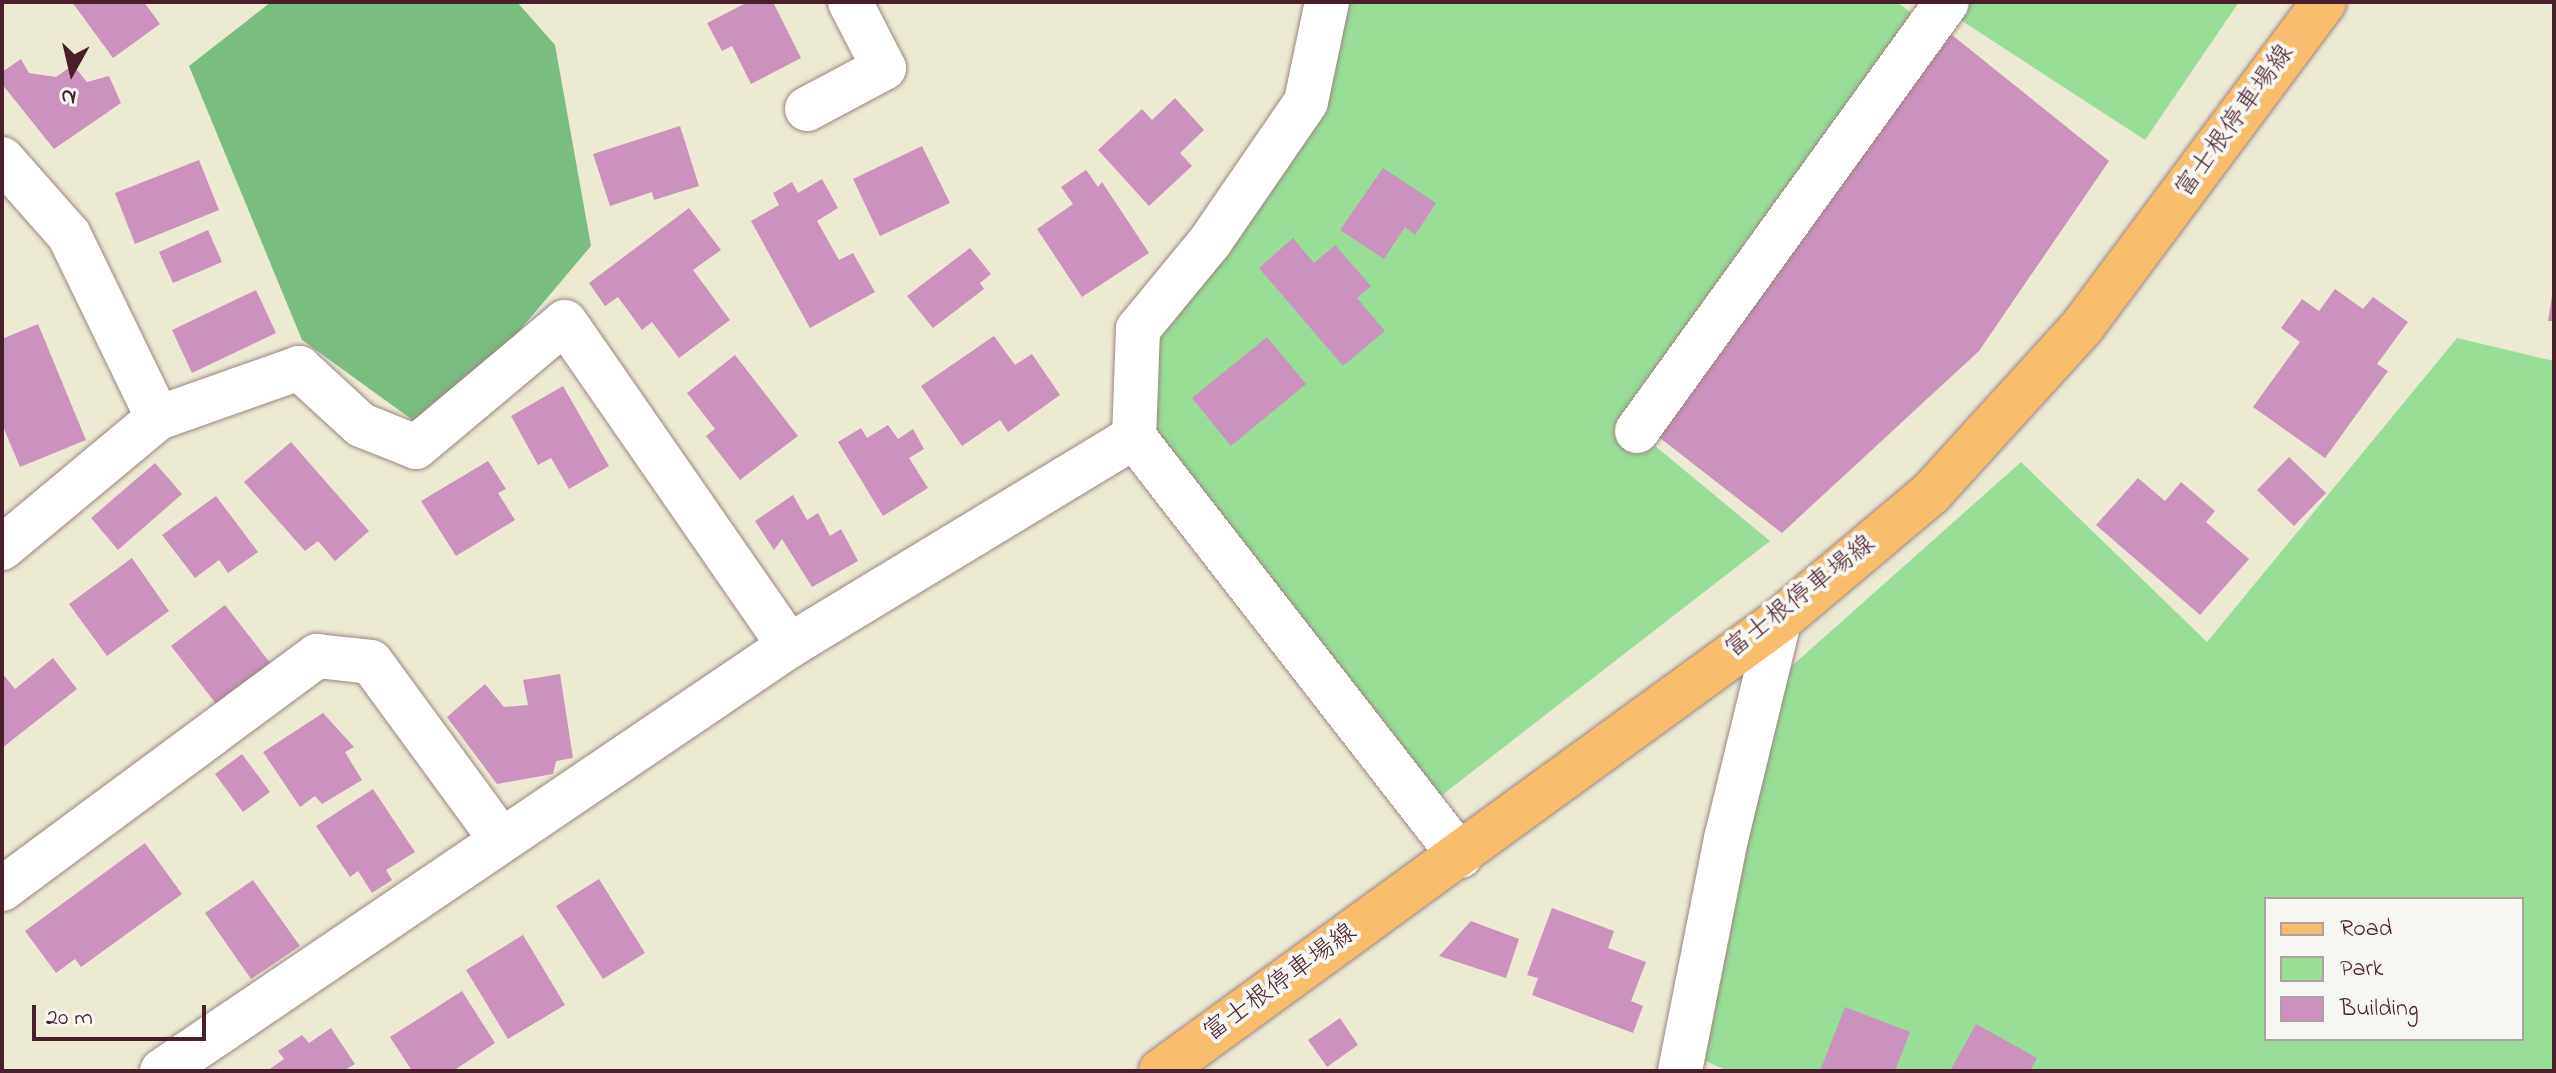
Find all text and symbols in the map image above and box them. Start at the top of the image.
north arrow [32,32,112,112]
street label: 富士根停車場線 [2170,39,2302,205]
text: N [59,79,78,113]
street label: 富士根停車場線 [1720,530,1882,666]
legend [2264,897,2524,1041]
text: Road [2340,912,2392,947]
street label: 富士根停車場線 [1198,918,1364,1050]
text: Park [2340,952,2383,987]
scale bar [36,989,210,1039]
text: Building [2340,992,2419,1027]
text: 20 m [46,1001,93,1036]

